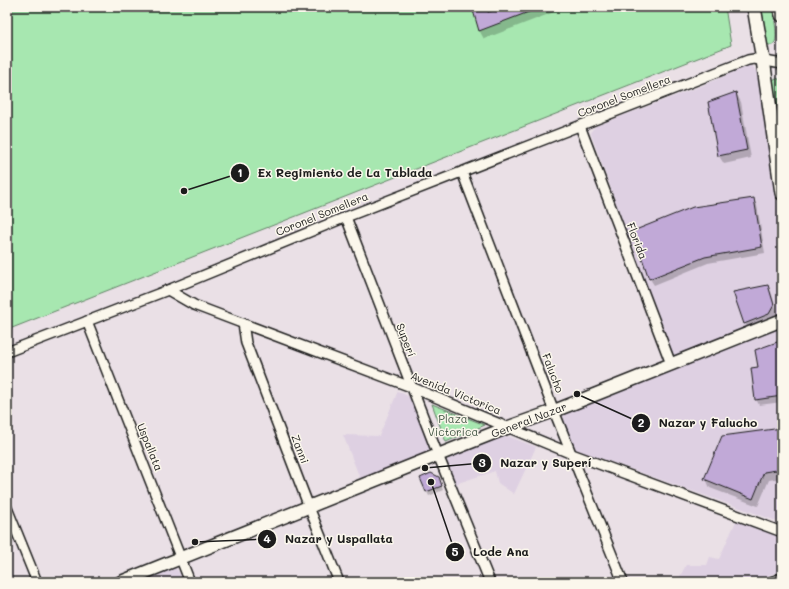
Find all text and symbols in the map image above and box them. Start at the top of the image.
street label: Coronel Somellera [575,71,673,120]
callout: Ex Regimiento de La Tablada [230,161,441,185]
text: 1 [237,164,243,180]
text: Ex Regimiento de La Tablada [258,164,432,180]
street label: Coronel Somellera [273,188,370,239]
street label: Florida [624,220,651,261]
street label: Superí [393,321,420,359]
street label: Falucho [539,351,568,395]
street label: Avenida Victorica [409,368,504,418]
street label: General Nazar [489,398,569,441]
park label: Plaza Victorica [428,411,478,439]
callout: Nazar y Falucho [631,411,765,435]
text: 2 [638,414,645,430]
text: Nazar y Falucho [659,414,757,430]
street label: Uspallata [134,421,167,473]
street label: Zanni [288,432,313,465]
callout: Nazar y Superí [472,451,599,475]
text: 3 [478,454,486,470]
text: Nazar y Superí [500,454,592,470]
callout: Nazar y Uspallata [257,527,401,551]
text: 4 [263,530,271,546]
text: Nazar y Uspallata [285,530,393,546]
callout: Lode Ana [445,540,537,564]
text: 5 [451,543,459,559]
text: Lode Ana [473,543,529,559]

